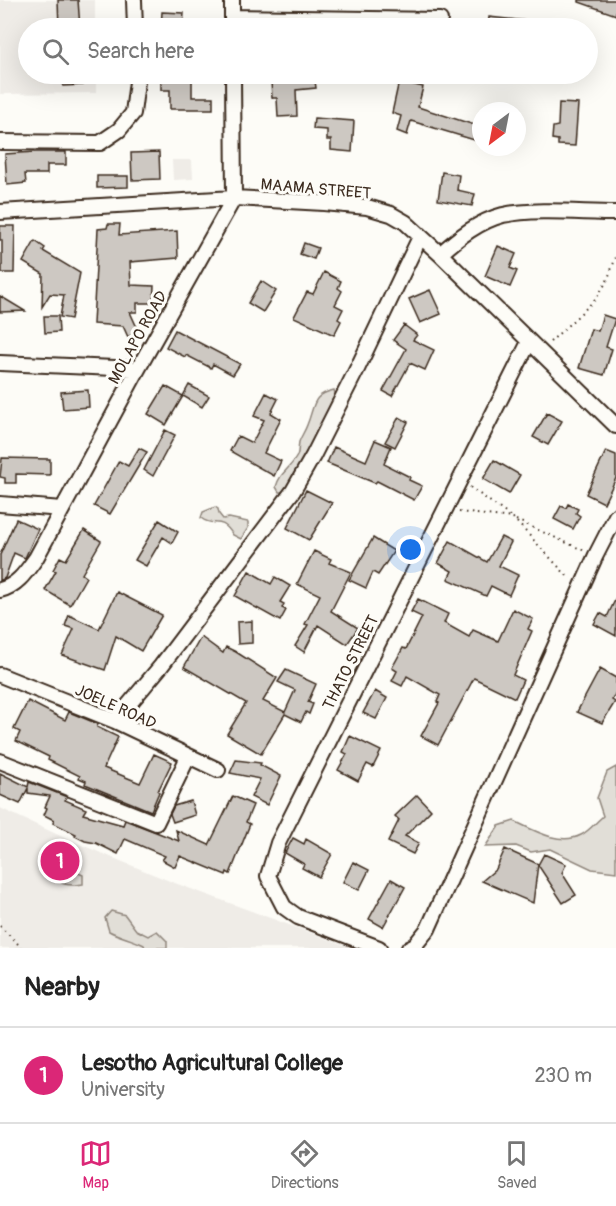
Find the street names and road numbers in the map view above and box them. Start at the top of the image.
street label: MAAMA STREET [260,174,372,204]
street label: MOLAPO ROAD [104,287,172,388]
street label: THATO STREET [318,612,383,713]
street label: JOELE ROAD [72,680,159,734]

